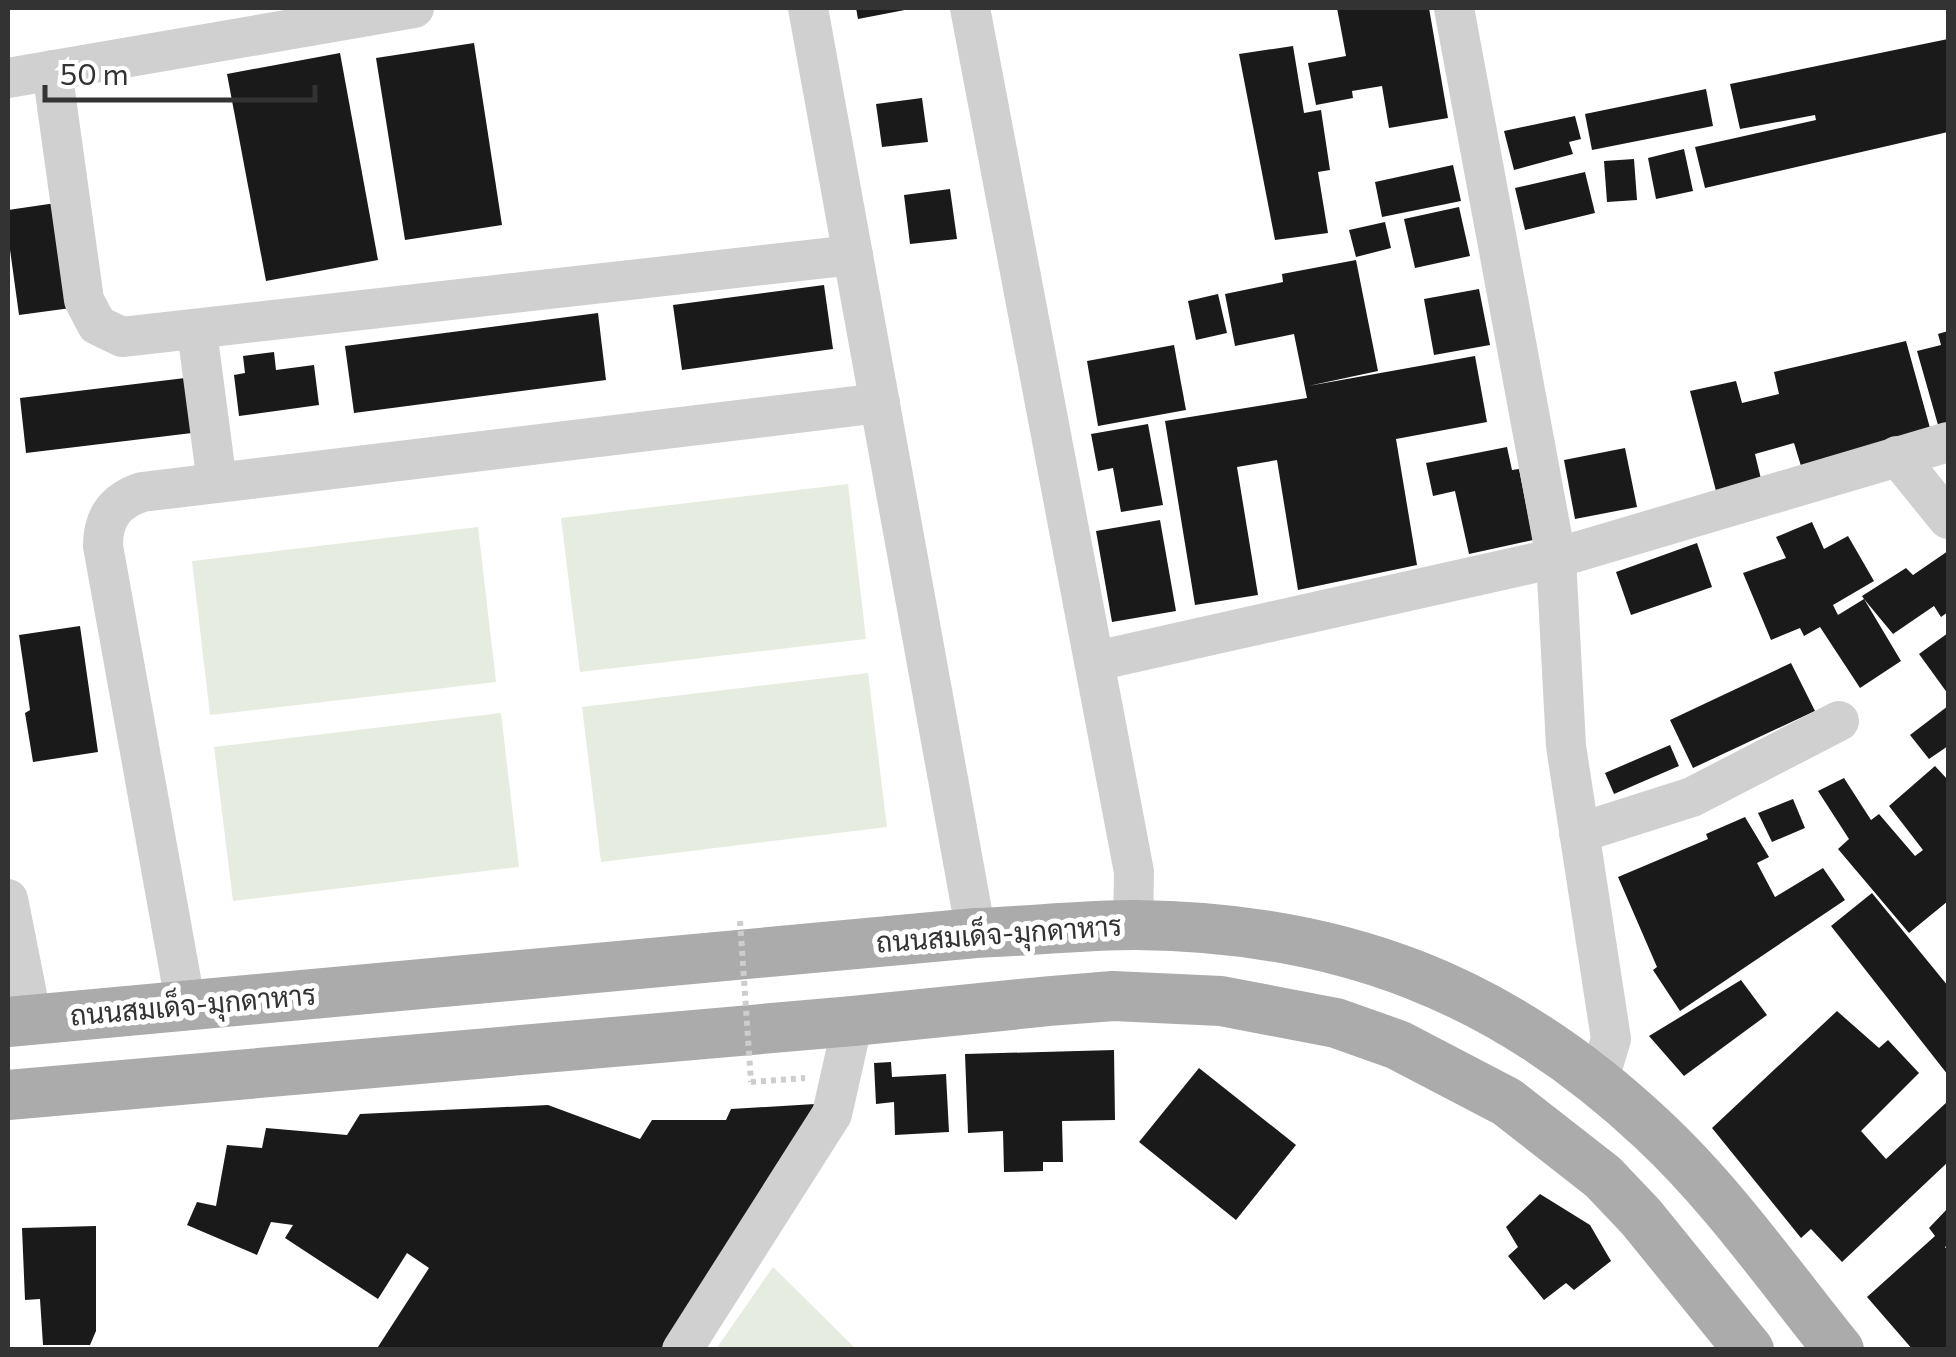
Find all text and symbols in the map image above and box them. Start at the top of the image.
scale bar [45,40,315,102]
text: 50 m [60,54,129,91]
street label: ถนนสมเด็จ-มุกดาหาร [875,905,1123,963]
street label: ถนนสมเด็จ-มุกดาหาร [68,974,318,1036]

